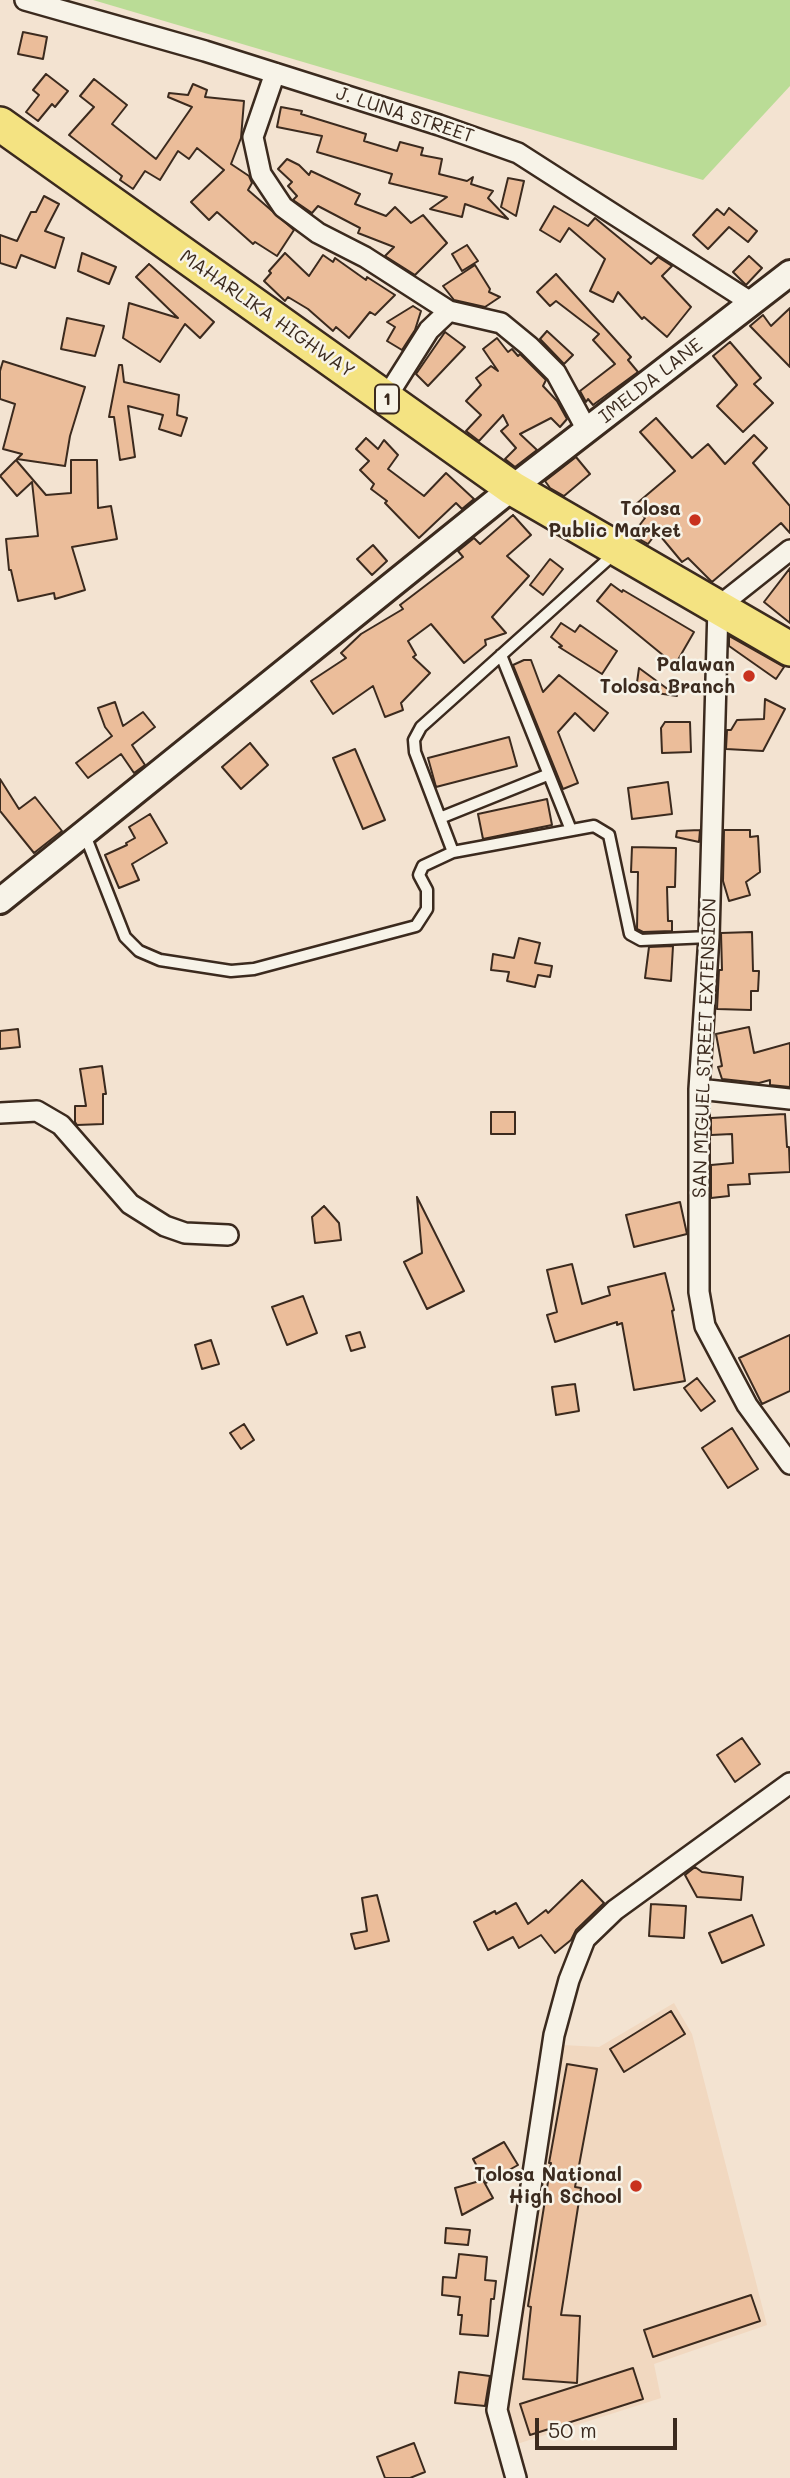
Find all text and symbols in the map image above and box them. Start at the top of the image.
street label: J. LUNA STREET [333,82,477,148]
street label: MAHARLIKA HIGHWAY [175,245,359,383]
street label: IMELDA LANE [595,334,707,428]
road number: 1 [375,384,399,414]
place label: Tolosa Public Market [548,498,681,542]
marker: Tolosa Public Market [687,512,703,528]
place label: Palawan Tolosa Branch [600,654,735,698]
marker: Palawan Tolosa Branch [741,668,757,684]
street label: SAN MIGUEL STREET EXTENSION [688,898,722,1198]
place label: Tolosa National High School [474,2164,622,2208]
marker: Tolosa National High School [628,2178,644,2194]
scale bar [538,2404,680,2448]
text: 50 m [548,2416,597,2443]

